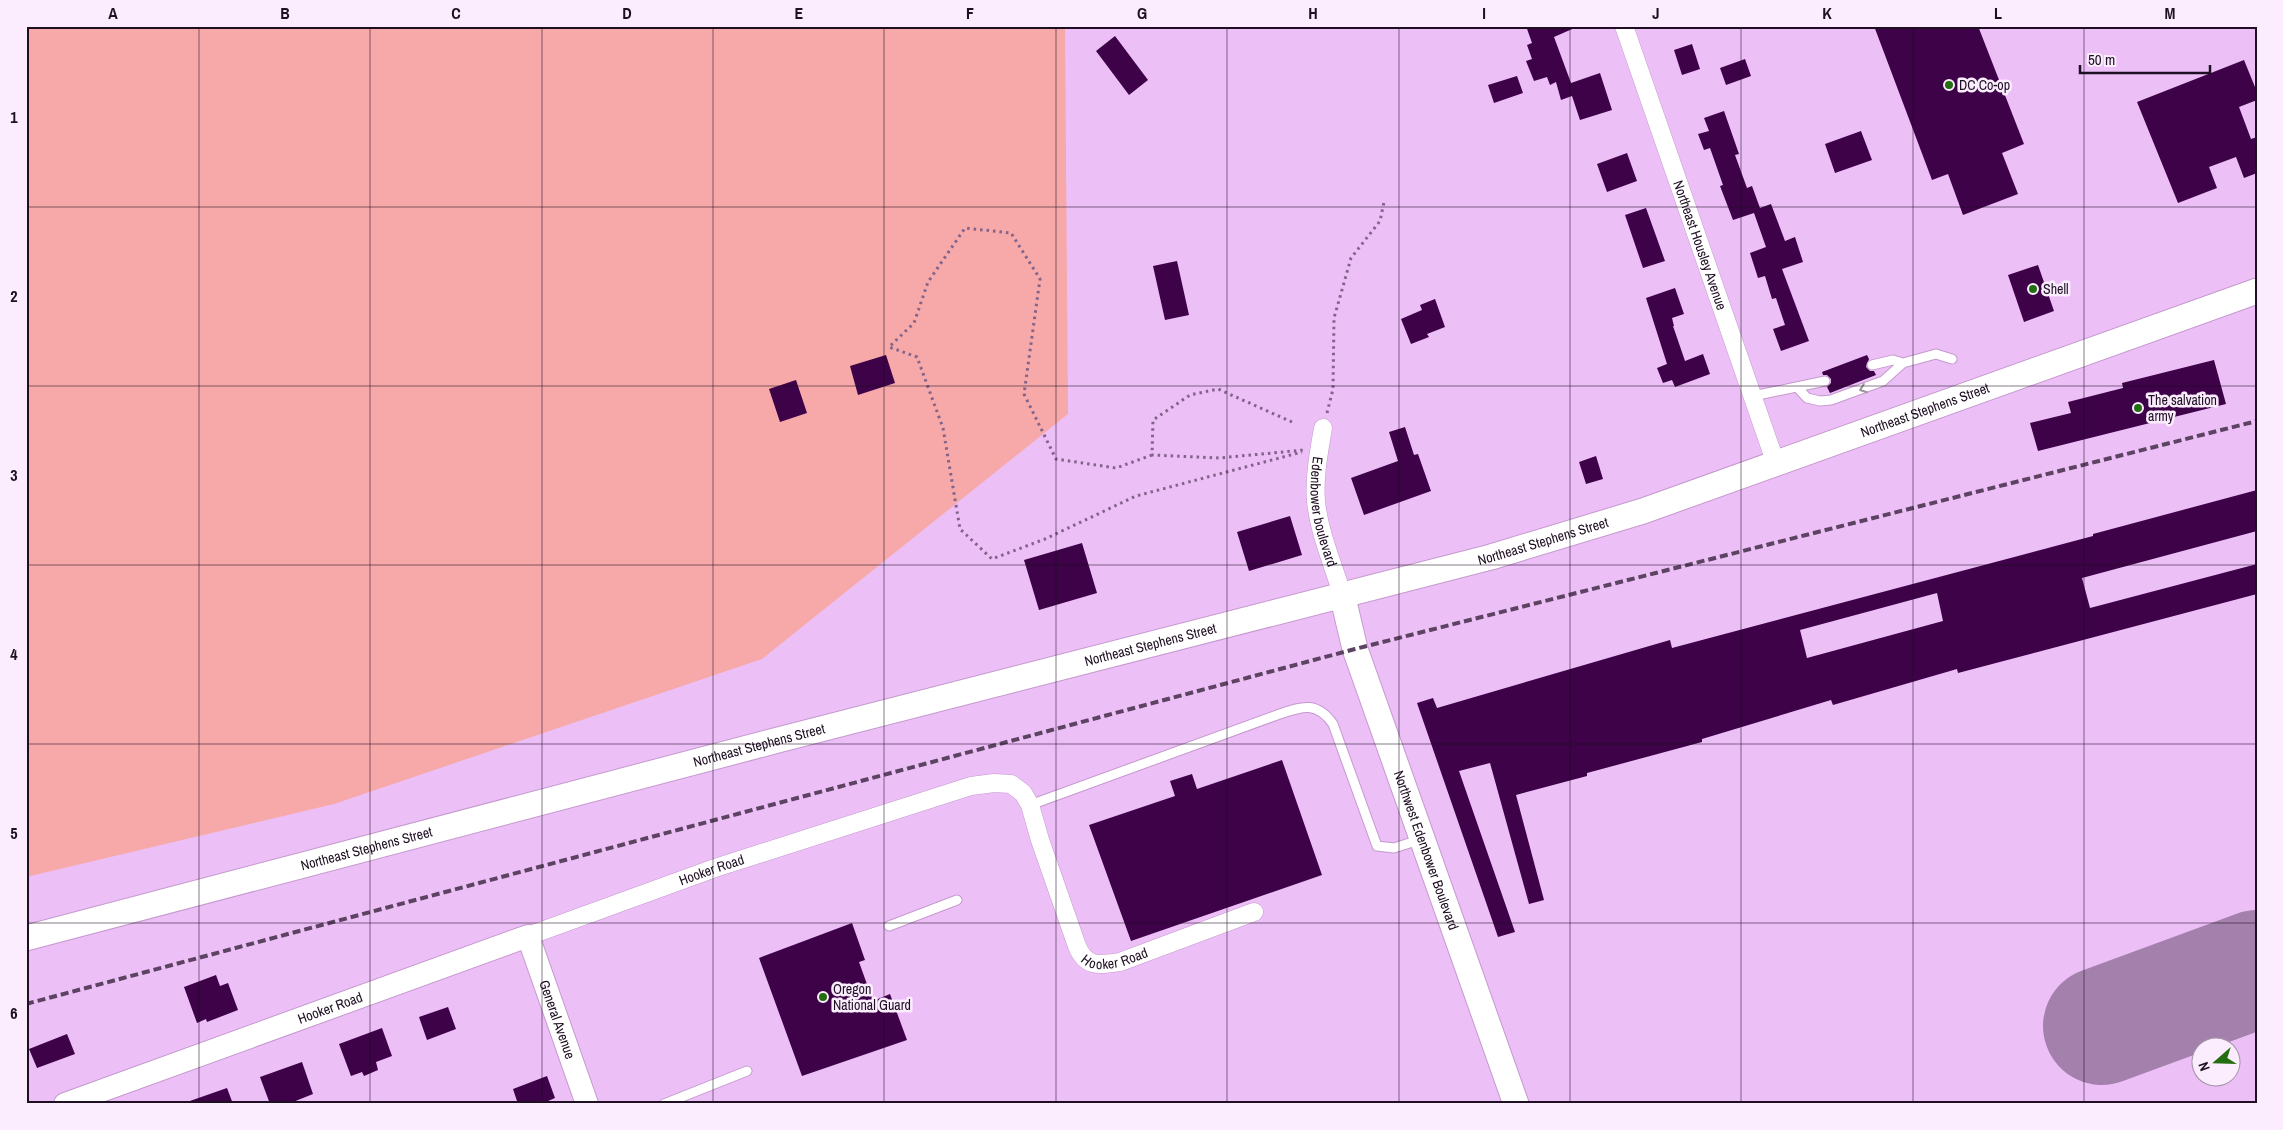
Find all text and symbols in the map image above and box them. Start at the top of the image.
text: A [108,2,118,24]
text: B [280,2,290,24]
text: C [451,2,461,24]
text: D [622,2,632,24]
text: E [795,2,804,24]
text: F [966,2,974,24]
text: G [1137,2,1147,24]
text: H [1308,2,1318,24]
text: I [1482,2,1486,24]
text: J [1652,2,1660,24]
text: K [1822,2,1832,24]
text: L [1994,2,2002,24]
text: M [2165,2,2176,24]
scale bar [2080,42,2210,74]
text: 50 m [2088,49,2115,70]
place label: DC Co-op [1959,76,2010,94]
marker: DC Co-op [1943,79,1955,91]
text: 1 [10,106,18,128]
street label: Northeast Housley Avenue [1669,178,1731,312]
place label: Shell [2043,280,2069,298]
marker: Shell [2027,283,2039,295]
text: 2 [10,285,18,307]
street label: Northeast Stephens Street [1858,379,1992,441]
one-way arrow [1859,383,1868,393]
place label: The salvation army [2148,391,2217,425]
marker: The salvation army [2132,402,2144,414]
street label: Edenbower boulevard [1307,455,1341,569]
text: 3 [10,464,18,486]
street label: Northeast Stephens Street [1476,513,1610,569]
street label: Northeast Stephens Street [1082,619,1218,670]
text: 4 [10,643,18,665]
street label: Northeast Stephens Street [691,719,827,771]
street label: Northwest Edenbower Boulevard [1390,768,1463,932]
text: 5 [10,822,18,844]
street label: Northeast Stephens Street [299,822,434,874]
street label: Hooker Road [676,850,746,889]
street label: Hooker Road [1078,943,1150,973]
street label: General Avenue [535,978,579,1061]
place label: Oregon National Guard [833,980,911,1014]
street label: Hooker Road [295,988,365,1028]
marker: Oregon National Guard [817,991,829,1003]
text: 6 [10,1002,18,1024]
north arrow [2190,1038,2240,1088]
text: N [2194,1059,2214,1073]

